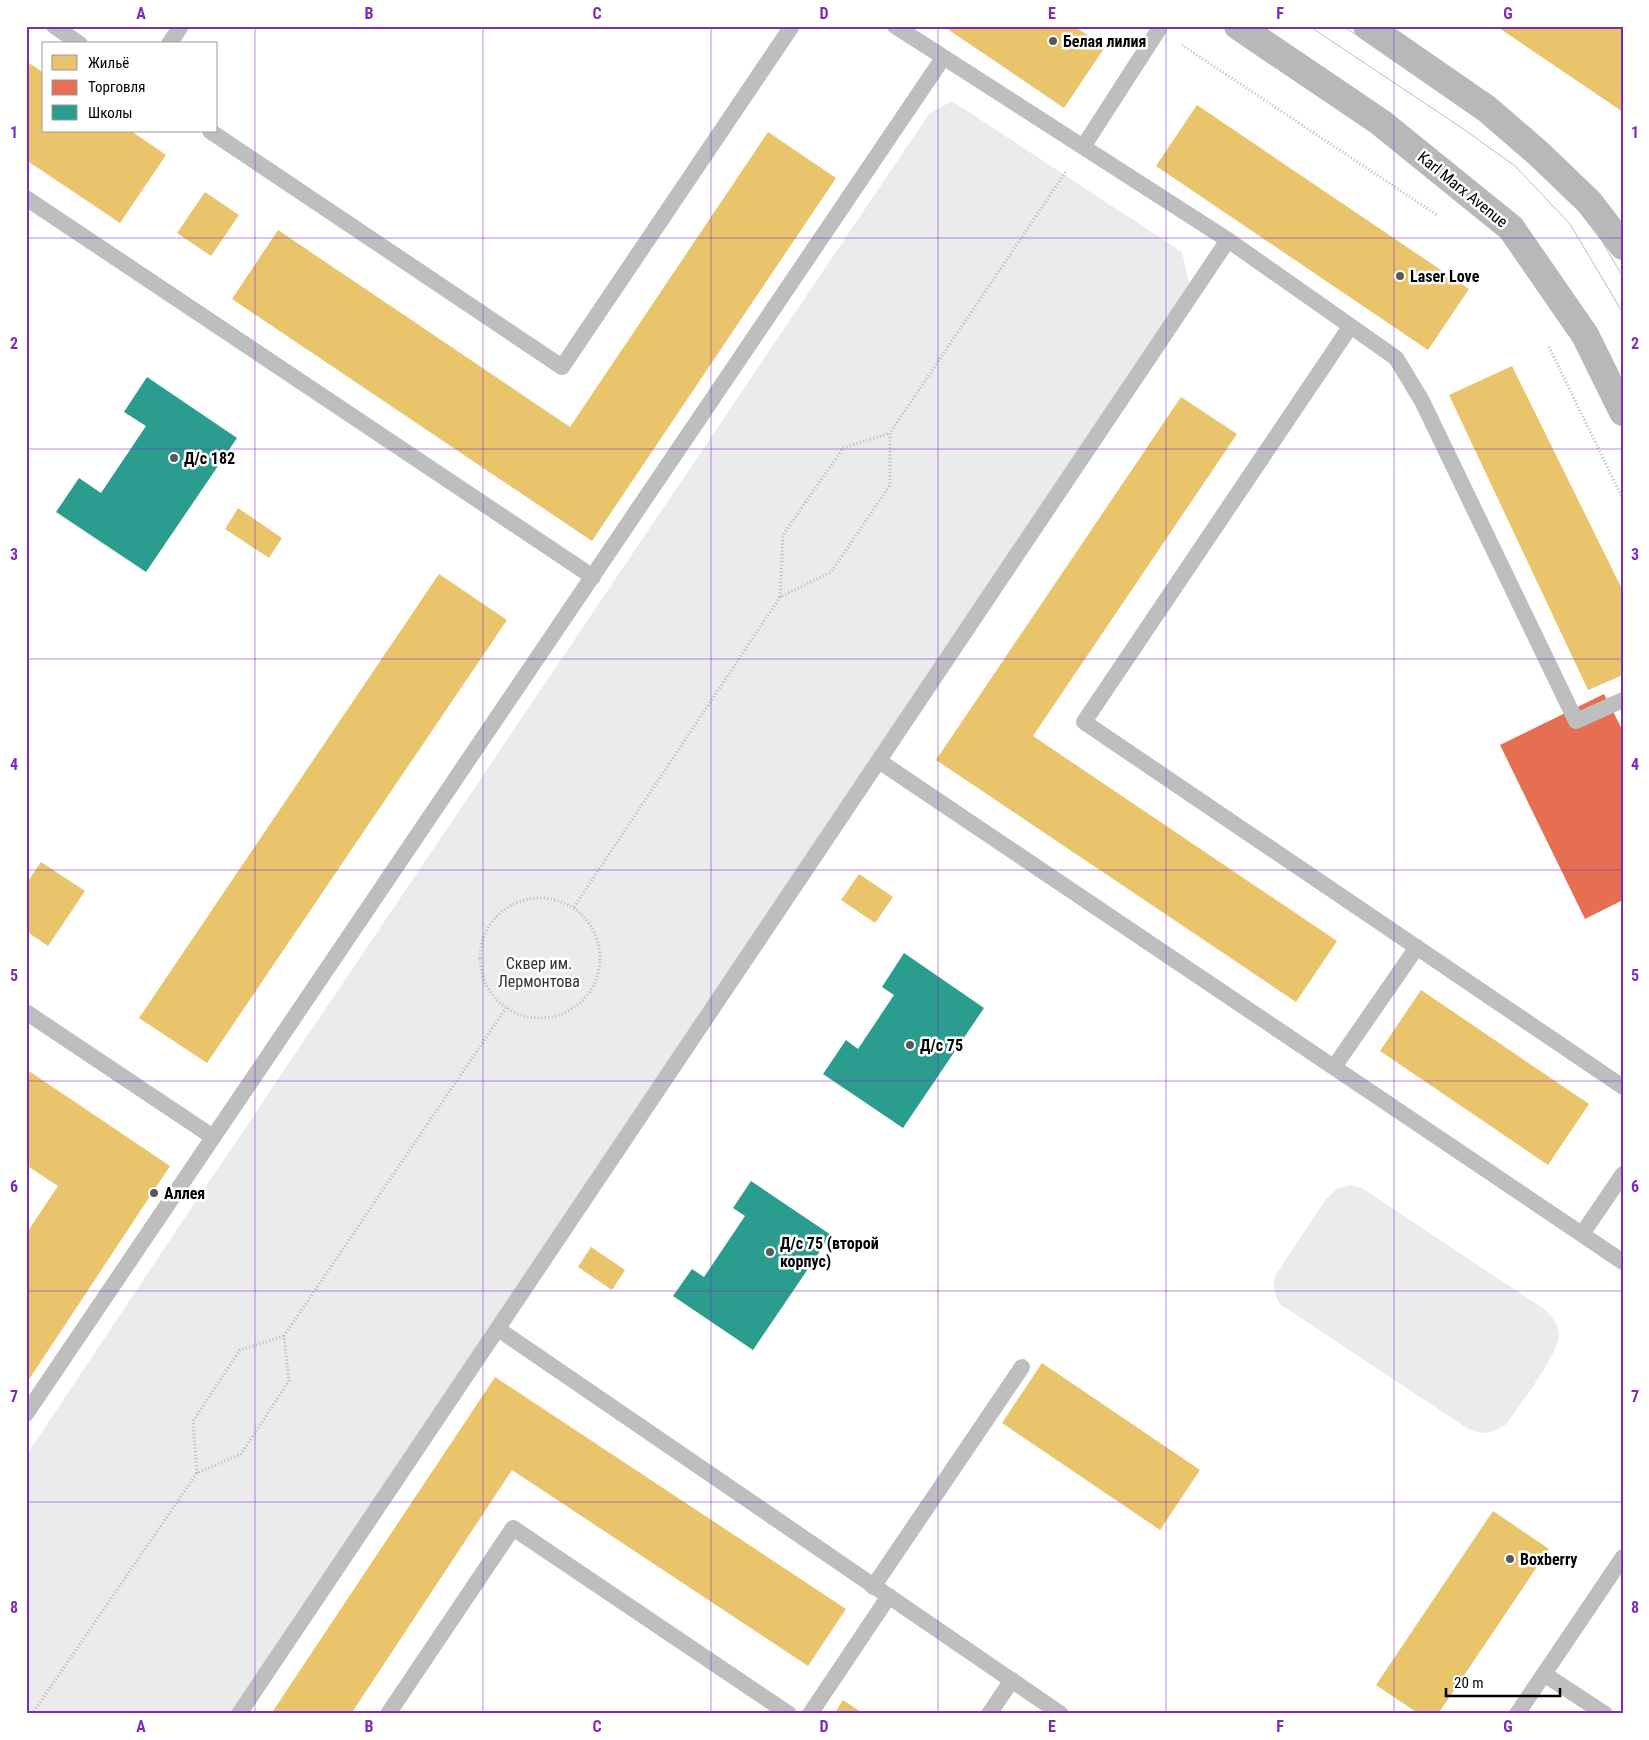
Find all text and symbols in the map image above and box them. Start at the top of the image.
text: A [136,4,146,23]
text: B [365,4,374,23]
text: C [592,4,602,23]
text: D [819,4,829,23]
text: E [1048,4,1056,23]
text: F [1276,4,1284,23]
text: G [1503,4,1513,23]
place label: Белая лилия [1063,32,1146,51]
marker: Белая лилия [1047,35,1059,47]
legend [42,42,218,132]
text: Жильё [88,54,129,72]
text: Торговля [88,78,145,96]
text: Школы [88,104,133,122]
text: 1 [10,123,18,142]
text: 1 [1631,123,1639,142]
street label: Karl Marx Avenue [1414,147,1511,231]
place label: Laser Love [1410,267,1480,286]
marker: Laser Love [1394,270,1406,282]
text: 2 [10,334,18,353]
text: 2 [1631,334,1639,353]
place label: Д/с 182 [184,449,235,468]
marker: Д/с 182 [168,452,180,464]
text: 3 [10,545,18,564]
text: 3 [1631,545,1639,564]
text: 4 [10,755,18,774]
text: 4 [1631,755,1639,774]
park label: Сквер им. Лермонтова [498,954,580,991]
text: 5 [10,966,18,985]
text: 5 [1631,966,1639,985]
place label: Д/с 75 [920,1036,963,1055]
marker: Д/с 75 [904,1039,916,1051]
text: 6 [10,1177,18,1196]
text: 6 [1631,1177,1639,1196]
place label: Аллея [164,1184,205,1203]
marker: Аллея [148,1187,160,1199]
place label: Д/с 75 (второй корпус) [780,1234,879,1271]
marker: Д/с 75 (второй корпус) [764,1246,776,1258]
text: 7 [10,1387,18,1406]
text: 7 [1631,1387,1639,1406]
place label: Boxberry [1520,1550,1577,1569]
marker: Boxberry [1504,1553,1516,1565]
text: 8 [10,1598,18,1617]
text: 8 [1631,1598,1639,1617]
scale bar [1446,1665,1560,1697]
text: 20 m [1454,1674,1484,1692]
text: A [136,1717,146,1736]
text: B [365,1717,374,1736]
text: C [592,1717,602,1736]
text: D [819,1717,829,1736]
text: E [1048,1717,1056,1736]
text: F [1276,1717,1284,1736]
text: G [1503,1717,1513,1736]

